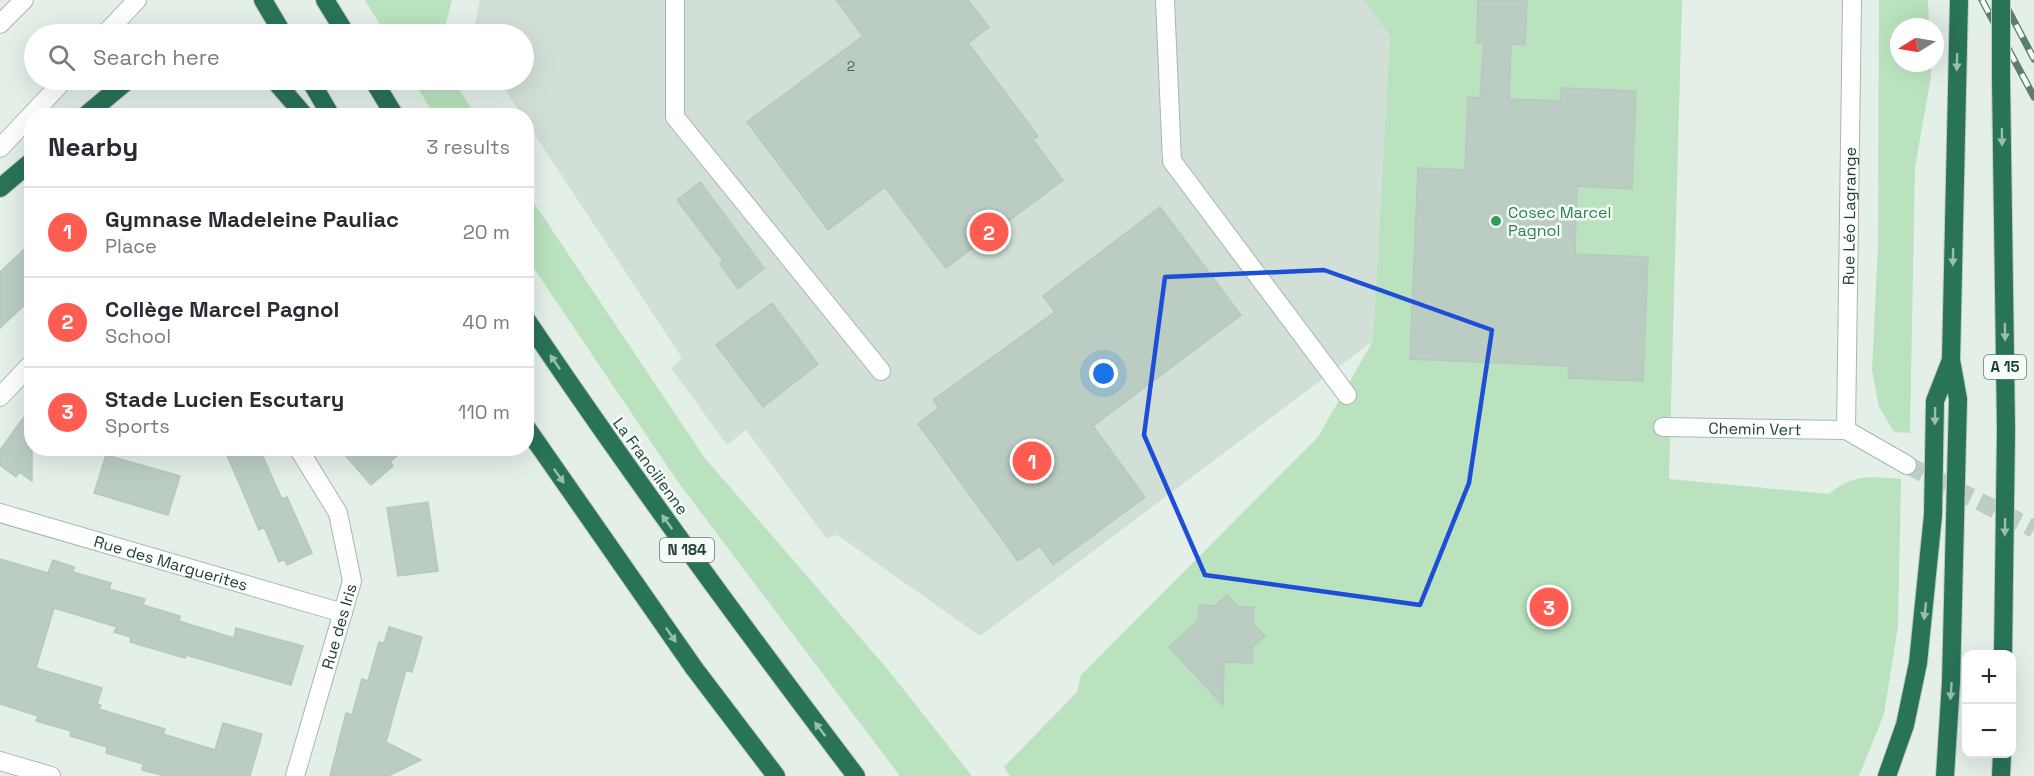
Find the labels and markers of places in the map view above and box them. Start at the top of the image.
place label: Cosec Marcel Pagnol [1508,202,1612,241]
pin: 2 [970,210,1008,254]
marker: Cosec Marcel Pagnol [1489,214,1503,228]
pin: 1 [1012,438,1052,484]
pin: 3 [1530,584,1568,630]

